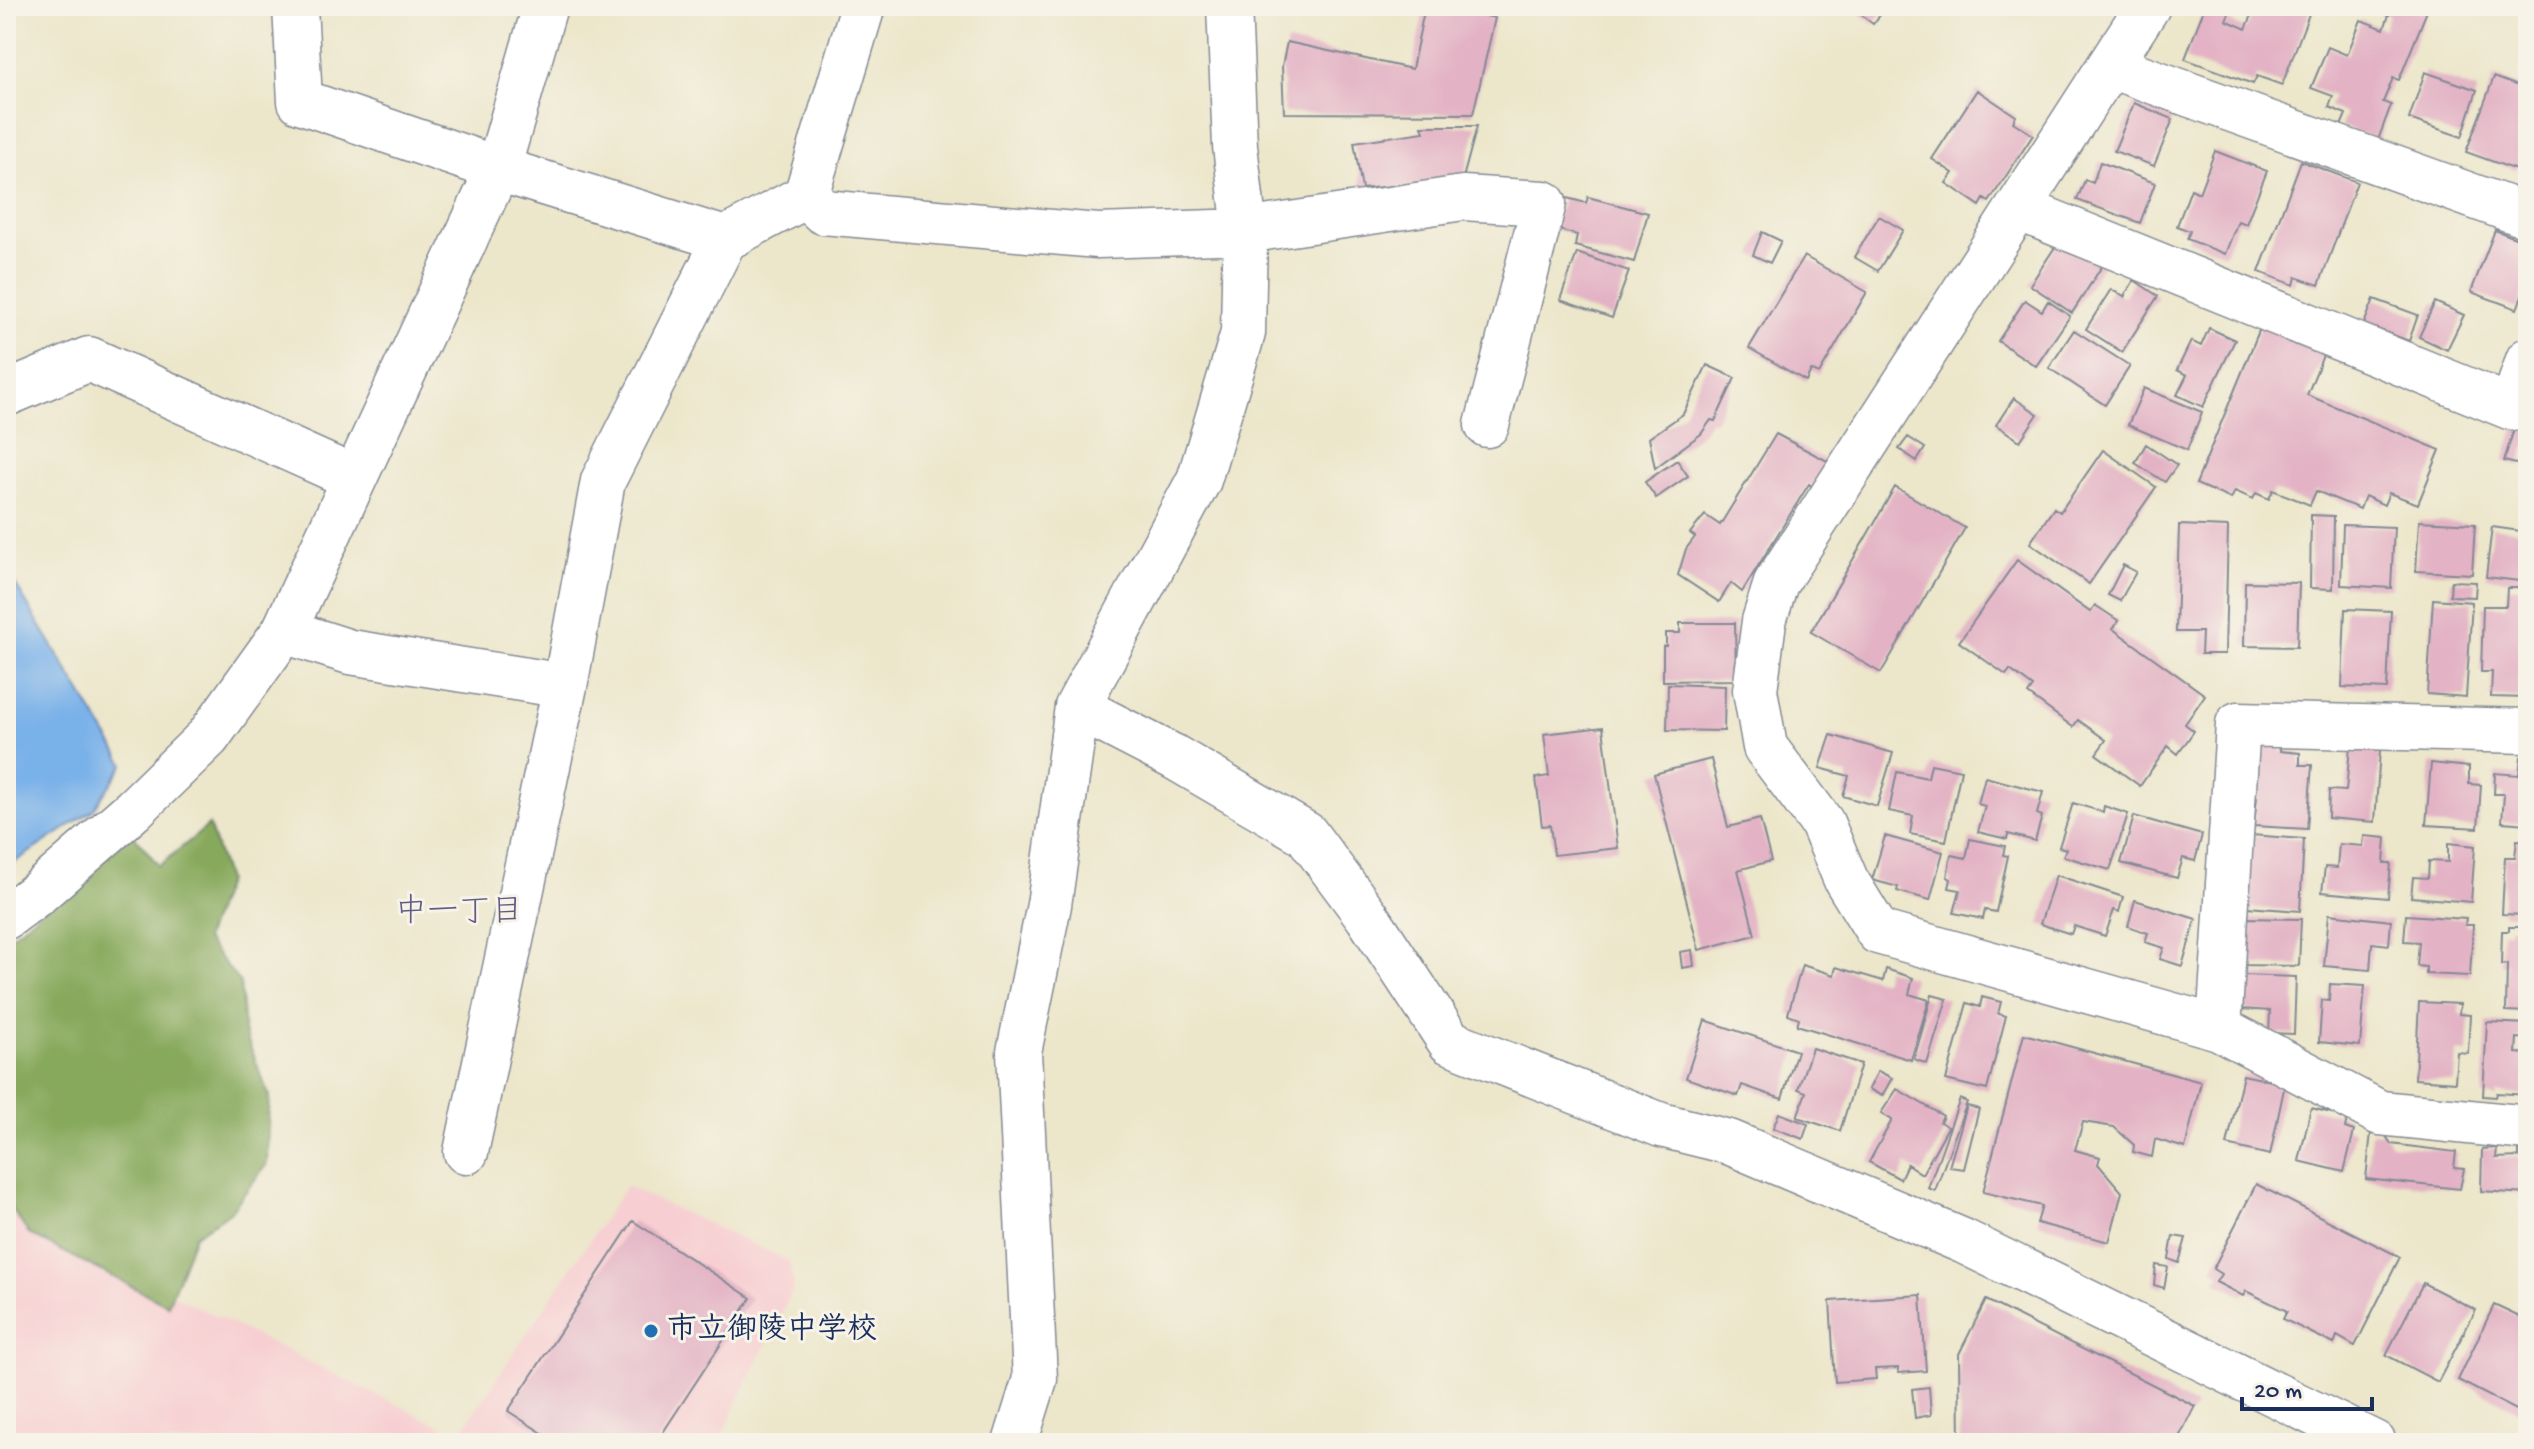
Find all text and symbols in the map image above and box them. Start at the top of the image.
district label: 中一丁目 [395,893,523,933]
place label: 市立御陵中学校 [667,1311,877,1349]
marker: 市立御陵中学校 [642,1322,660,1340]
scale bar [2242,1361,2372,1411]
text: 20 m [2254,1378,2302,1407]

